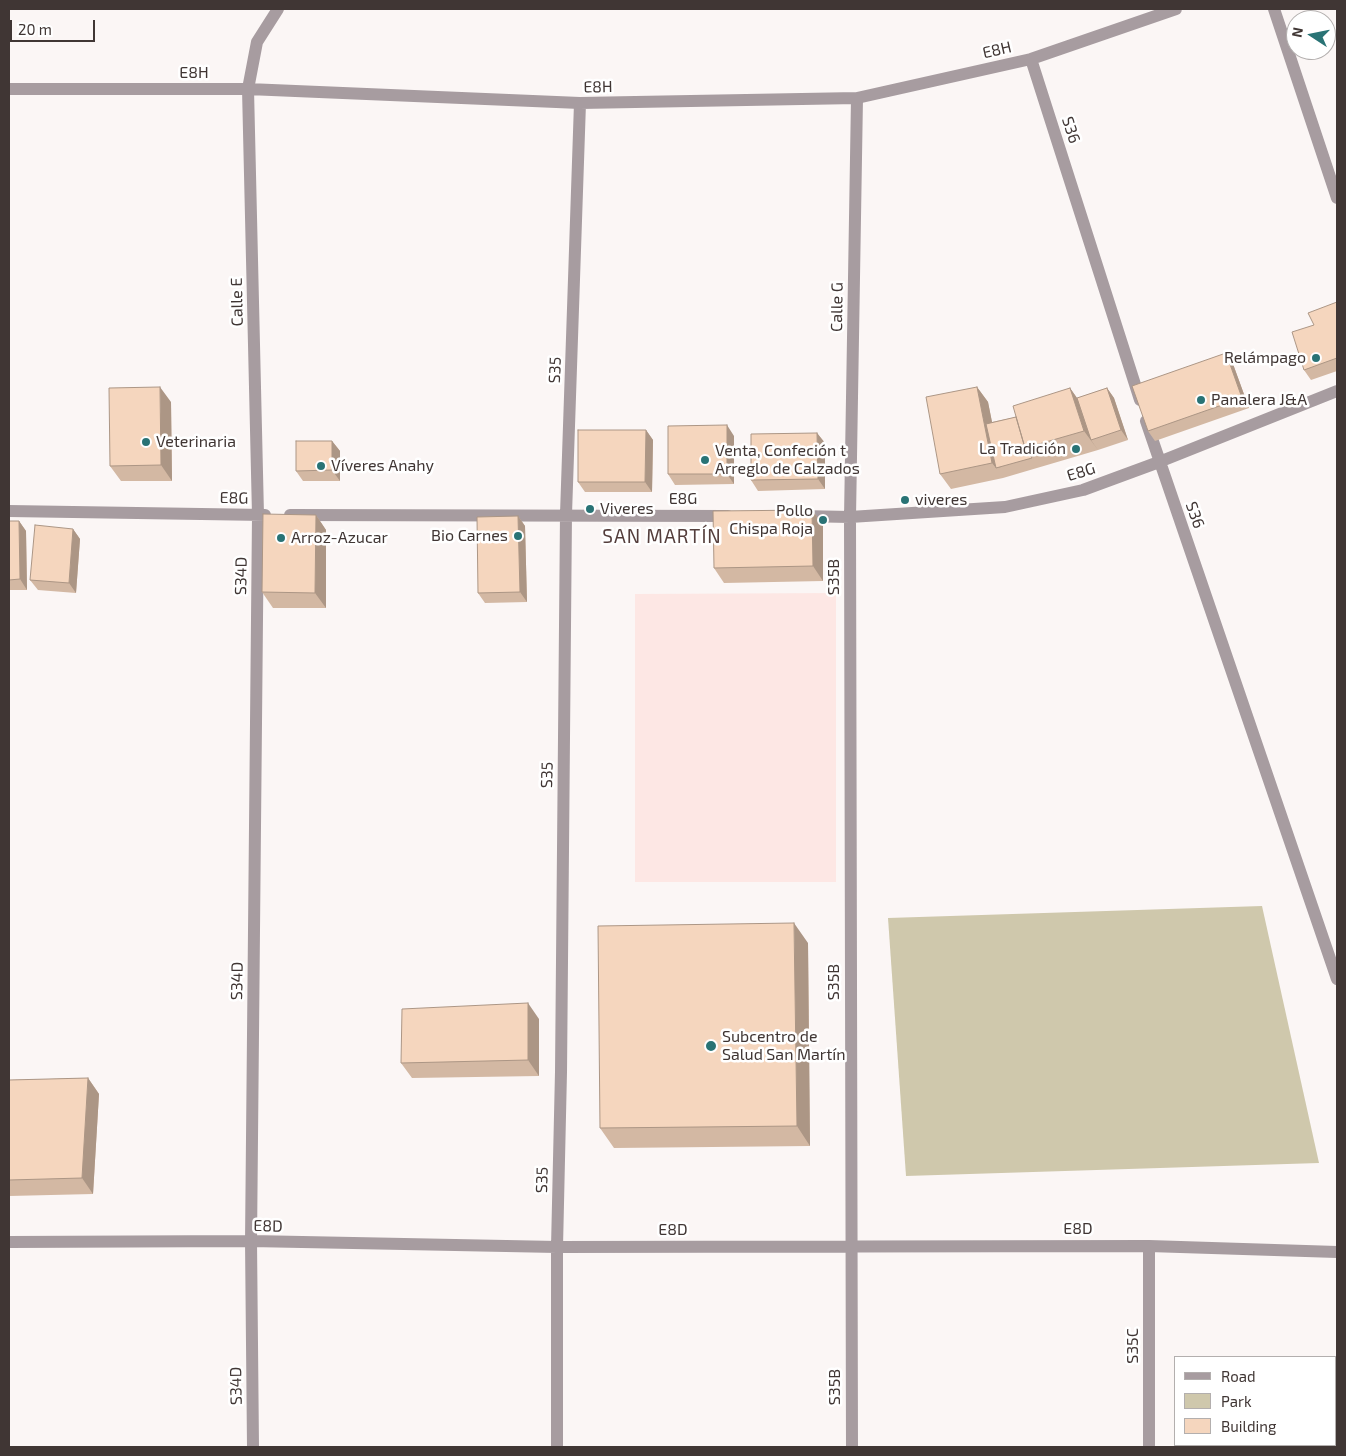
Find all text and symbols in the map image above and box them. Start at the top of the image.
scale bar [12,10,98,42]
north arrow [1286,10,1336,60]
text: 20 m [18,20,52,38]
text: N [1287,26,1306,39]
street label: E8H [981,37,1013,63]
street label: E8H [179,63,209,83]
street label: E8H [583,77,613,97]
street label: S36 [1058,114,1084,146]
street label: Calle E [227,278,247,326]
street label: Calle G [827,282,847,332]
place label: Relámpago [1224,348,1306,368]
marker: Relámpago [1310,352,1322,364]
street label: S35 [545,356,565,384]
place label: Panalera J&A [1211,390,1307,410]
marker: Panalera J&A [1195,394,1207,406]
place label: Veterinaria [156,432,236,452]
marker: Veterinaria [140,436,152,448]
place label: La Tradición [979,439,1066,459]
place label: Venta, Confeción t Arreglo de Calzados [715,441,860,479]
marker: La Tradición [1070,443,1082,455]
marker: Venta, Confeción t Arreglo de Calzados [699,454,711,466]
place label: Víveres Anahy [331,456,434,476]
street label: E8G [1064,459,1098,485]
marker: Víveres Anahy [315,460,327,472]
street label: E8G [219,488,249,508]
street label: E8G [669,489,697,509]
place label: viveres [915,490,967,510]
marker: viveres [899,494,911,506]
place label: Viveres [600,499,654,519]
street label: S36 [1182,499,1208,531]
place label: Pollo Chispa Roja [729,501,813,539]
marker: Viveres [584,503,596,515]
marker: Pollo Chispa Roja [817,514,829,526]
place label: Bio Carnes [431,526,508,546]
district label: SAN MARTÍN [601,526,723,548]
place label: Arroz-Azucar [291,528,388,548]
marker: Bio Carnes [512,530,524,542]
marker: Arroz-Azucar [275,532,287,544]
street label: S34D [231,557,251,595]
street label: S35B [824,559,844,595]
street label: S35 [537,762,557,788]
street label: S34D [227,962,247,1000]
street label: S35B [824,964,844,1000]
place label: Subcentro de Salud San Martín [722,1027,846,1065]
marker: Subcentro de Salud San Martín [704,1039,718,1053]
street label: S35 [532,1167,552,1193]
street label: E8D [253,1216,283,1236]
street label: E8D [1063,1219,1093,1239]
street label: E8D [658,1220,688,1240]
street label: S35C [1123,1328,1143,1364]
legend [1174,1356,1336,1446]
street label: S34D [226,1367,246,1405]
text: Road [1221,1367,1256,1385]
street label: S35B [825,1369,845,1405]
text: Park [1221,1392,1252,1410]
text: Building [1221,1417,1276,1435]

